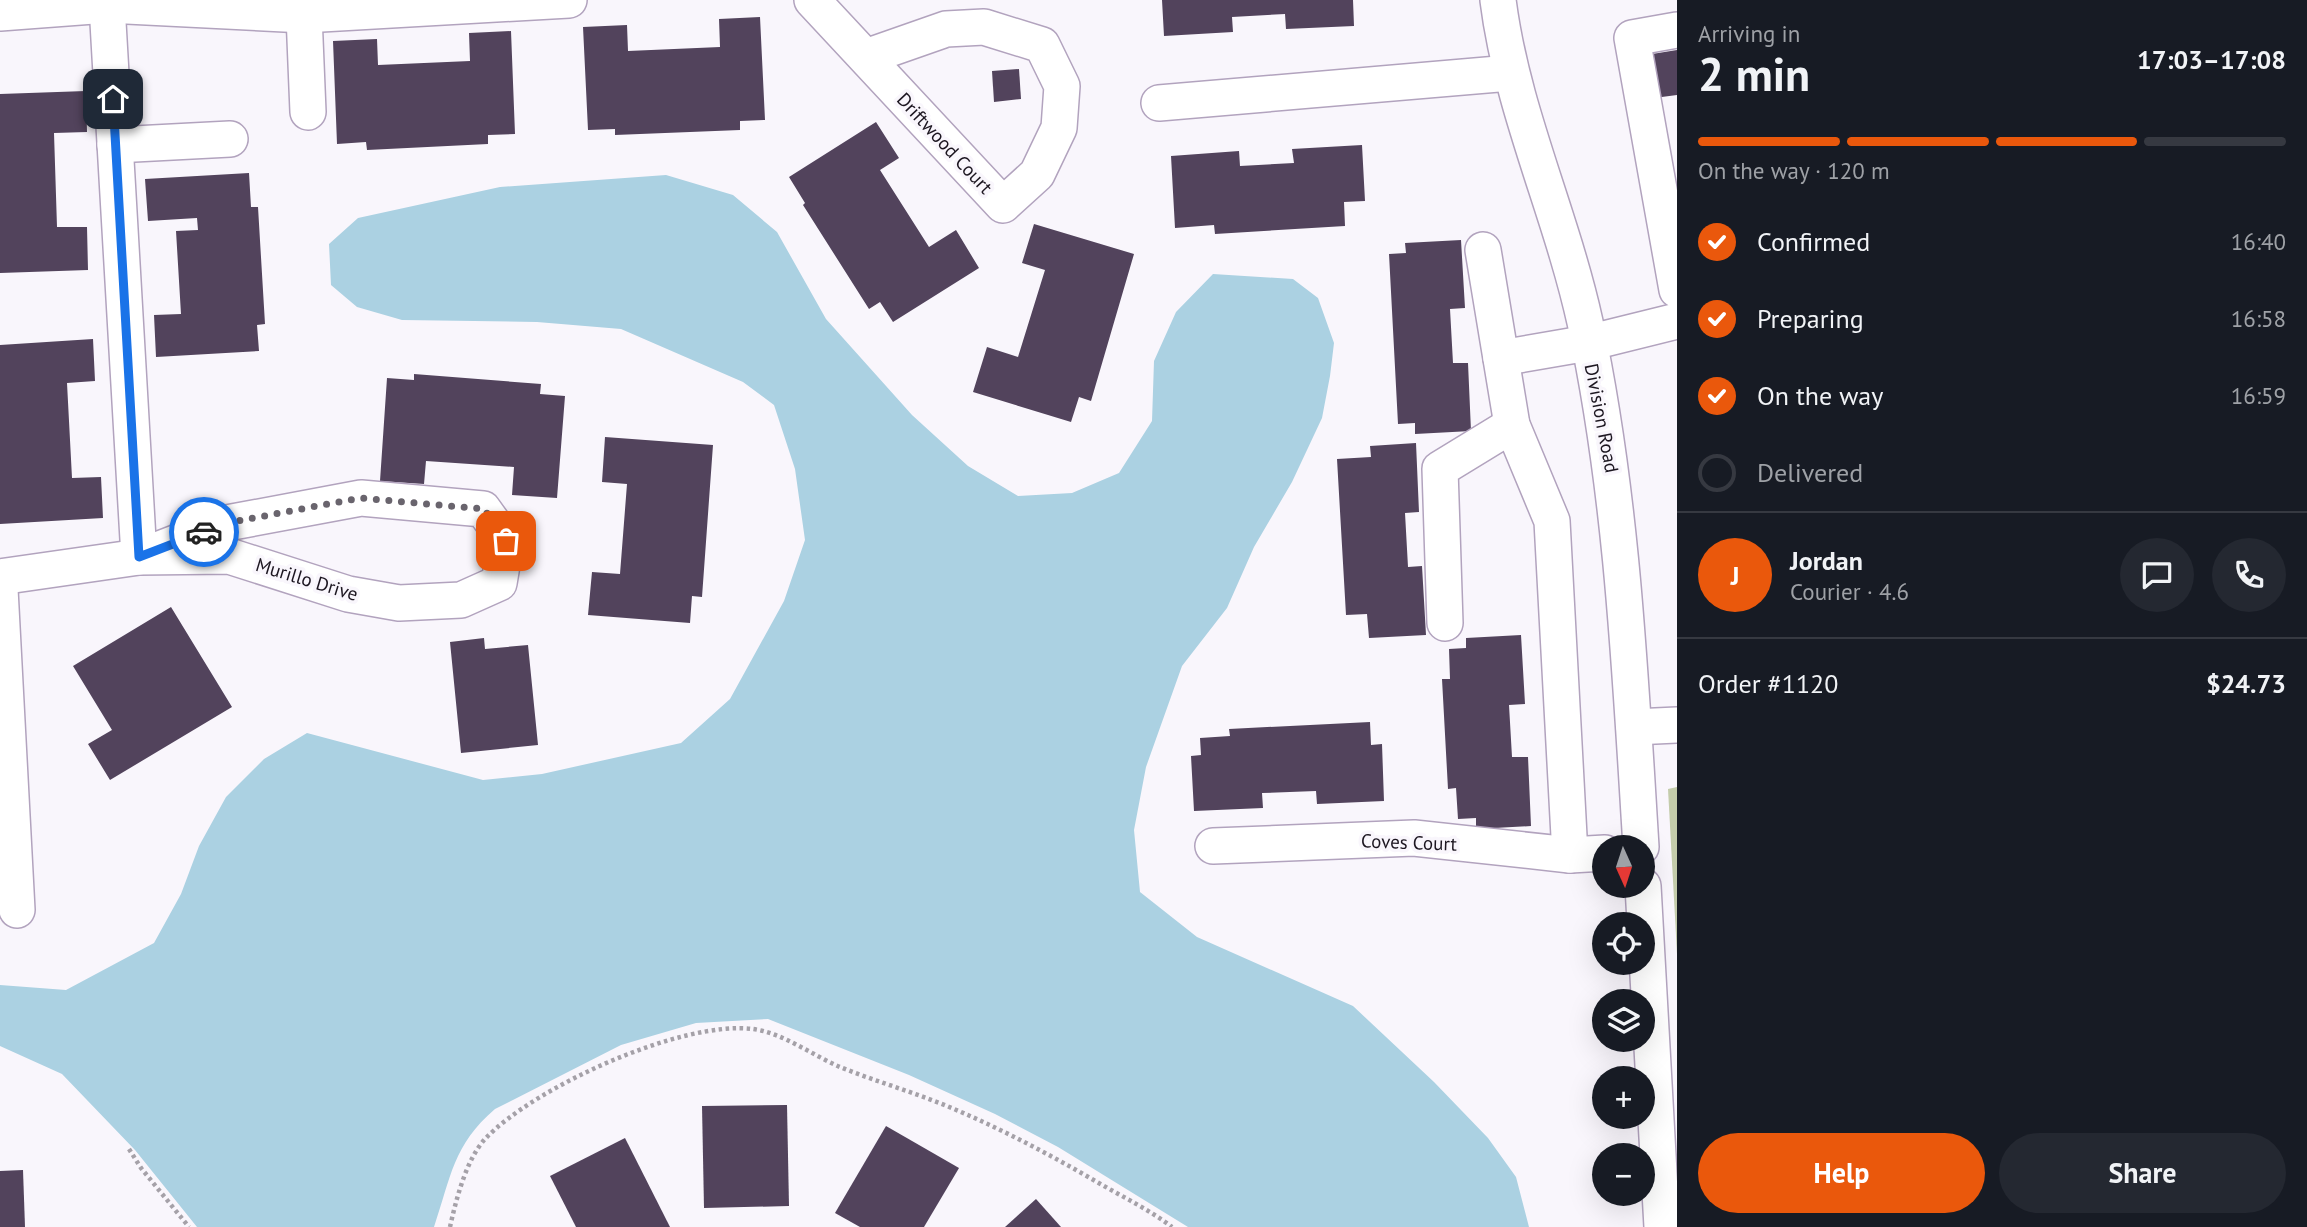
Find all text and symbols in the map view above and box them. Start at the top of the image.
text: Arriving in [1698,19,1800,48]
text: 17:03–17:08 [2137,43,2286,76]
text: 2 min [1698,44,1810,104]
pin [83,69,143,129]
icon: home [94,80,132,118]
street label: Driftwood Court [892,87,998,199]
text: On the way · 120 m [1698,156,1890,185]
icon: check [1698,223,1736,261]
text: Confirmed [1757,225,1870,258]
text: 16:40 [2231,227,2286,256]
icon: check [1698,300,1736,338]
text: Preparing [1757,302,1864,335]
text: 16:58 [2231,304,2286,333]
street label: Division Road [1580,361,1624,475]
icon: check [1698,377,1736,415]
text: On the way [1757,379,1883,412]
text: 16:59 [2231,381,2286,410]
text: Delivered [1757,456,1863,489]
courier [169,497,239,567]
pin [476,511,536,571]
icon: car [185,513,223,551]
icon: bag [487,522,525,560]
button: chat [2120,538,2194,612]
button: phone [2212,538,2286,612]
text: Jordan [1790,544,1863,577]
street label: Murillo Drive [253,552,361,606]
text: J [1731,559,1739,592]
text: Courier · 4.6 [1790,577,1909,606]
text: Order #1120 [1698,667,1838,700]
text: $24.73 [2206,667,2286,700]
street label: Coves Court [1361,828,1458,856]
north arrow [1592,835,1656,898]
map controls [1592,835,1655,1206]
button: locate [1592,912,1655,975]
button: layers [1592,989,1655,1052]
button: + [1592,1066,1655,1129]
button: Help [1698,1133,1985,1213]
button: Share [1999,1133,2286,1213]
button: − [1592,1143,1655,1206]

